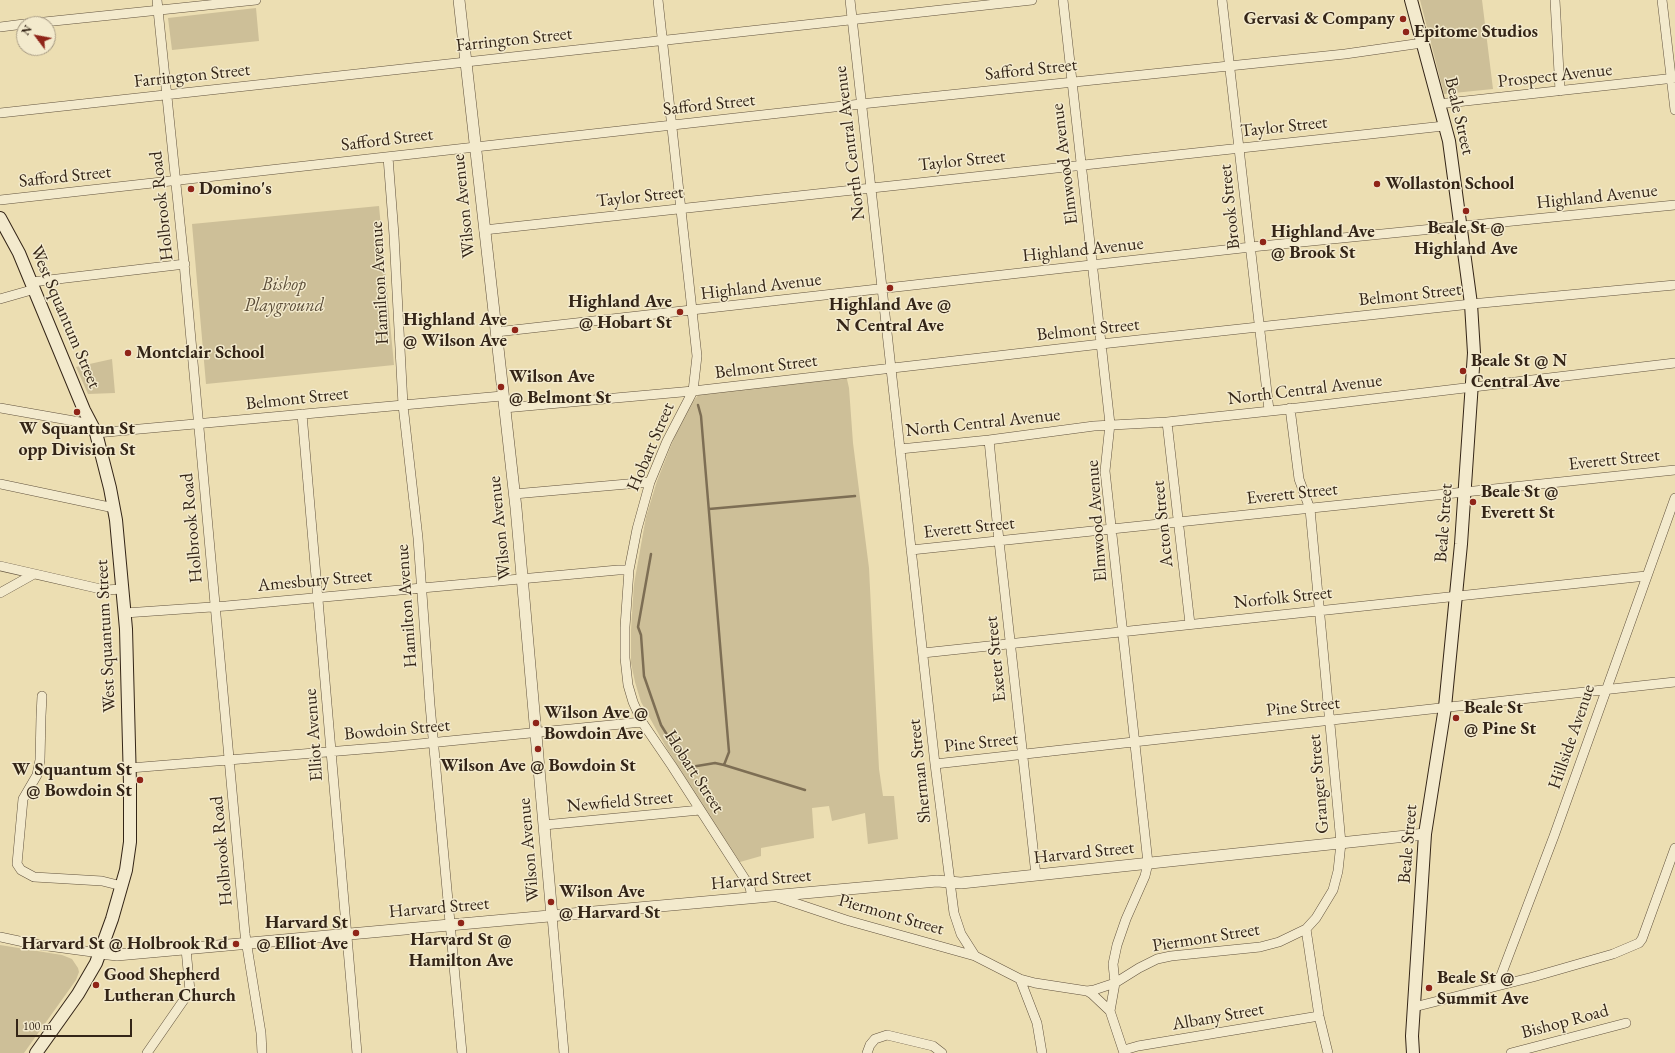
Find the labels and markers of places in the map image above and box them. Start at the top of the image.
place label: Gervasi & Company [1244,8,1395,30]
marker: Gervasi & Company [1398,14,1408,24]
place label: Epitome Studios [1414,21,1538,43]
marker: Epitome Studios [1401,27,1411,37]
place label: Wollaston School [1385,173,1514,195]
place label: Domino's [199,178,272,200]
marker: Wollaston School [1372,179,1382,189]
marker: Domino's [186,184,196,194]
marker: Beale St @ Highland Ave [1461,206,1471,216]
place label: Beale St @ Highland Ave [1414,217,1518,260]
place label: Highland Ave @ Brook St [1271,221,1375,264]
marker: Highland Ave @ Brook St [1258,237,1268,247]
marker: Highland Ave @ N Central Ave [885,283,895,293]
place label: Highland Ave @ Hobart St [568,291,672,334]
place label: Highland Ave @ N Central Ave [829,294,951,336]
marker: Highland Ave @ Hobart St [675,307,685,317]
place label: Highland Ave @ Wilson Ave [403,309,507,352]
marker: Highland Ave @ Wilson Ave [510,325,520,335]
place label: Montclair School [136,342,265,364]
marker: Montclair School [123,348,133,358]
place label: Beale St @ N Central Ave [1471,350,1567,392]
place label: Wilson Ave @ Belmont St [509,366,611,408]
marker: Beale St @ N Central Ave [1458,366,1468,376]
marker: Wilson Ave @ Belmont St [496,382,506,392]
marker: W Squantun St opp Division St [72,407,82,417]
place label: W Squantun St opp Division St [18,418,136,460]
place label: Beale St @ Everett St [1481,481,1558,524]
marker: Beale St @ Everett St [1468,497,1478,507]
place label: Beale St @ Pine St [1464,697,1536,740]
place label: Wilson Ave @ Bowdoin Ave [544,702,648,744]
marker: Beale St @ Pine St [1451,713,1461,723]
marker: Wilson Ave @ Bowdoin Ave [531,718,541,728]
marker: Wilson Ave @ Bowdoin St [533,744,543,754]
place label: Wilson Ave @ Bowdoin St [440,755,636,777]
place label: W Squantum St @ Bowdoin St [12,759,132,802]
marker: W Squantum St @ Bowdoin St [135,775,145,785]
place label: Wilson Ave @ Harvard St [559,881,660,924]
marker: Wilson Ave @ Harvard St [546,897,556,907]
place label: Harvard St @ Elliot Ave [256,912,348,954]
marker: Harvard St @ Hamilton Ave [456,918,466,928]
marker: Harvard St @ Elliot Ave [351,928,361,938]
place label: Harvard St @ Hamilton Ave [409,929,513,972]
place label: Harvard St @ Holbrook Rd [22,933,228,955]
marker: Harvard St @ Holbrook Rd [231,939,241,949]
place label: Good Shepherd Lutheran Church [104,964,236,1006]
place label: Beale St @ Summit Ave [1437,967,1529,1010]
marker: Good Shepherd Lutheran Church [91,980,101,990]
marker: Beale St @ Summit Ave [1424,983,1434,993]

